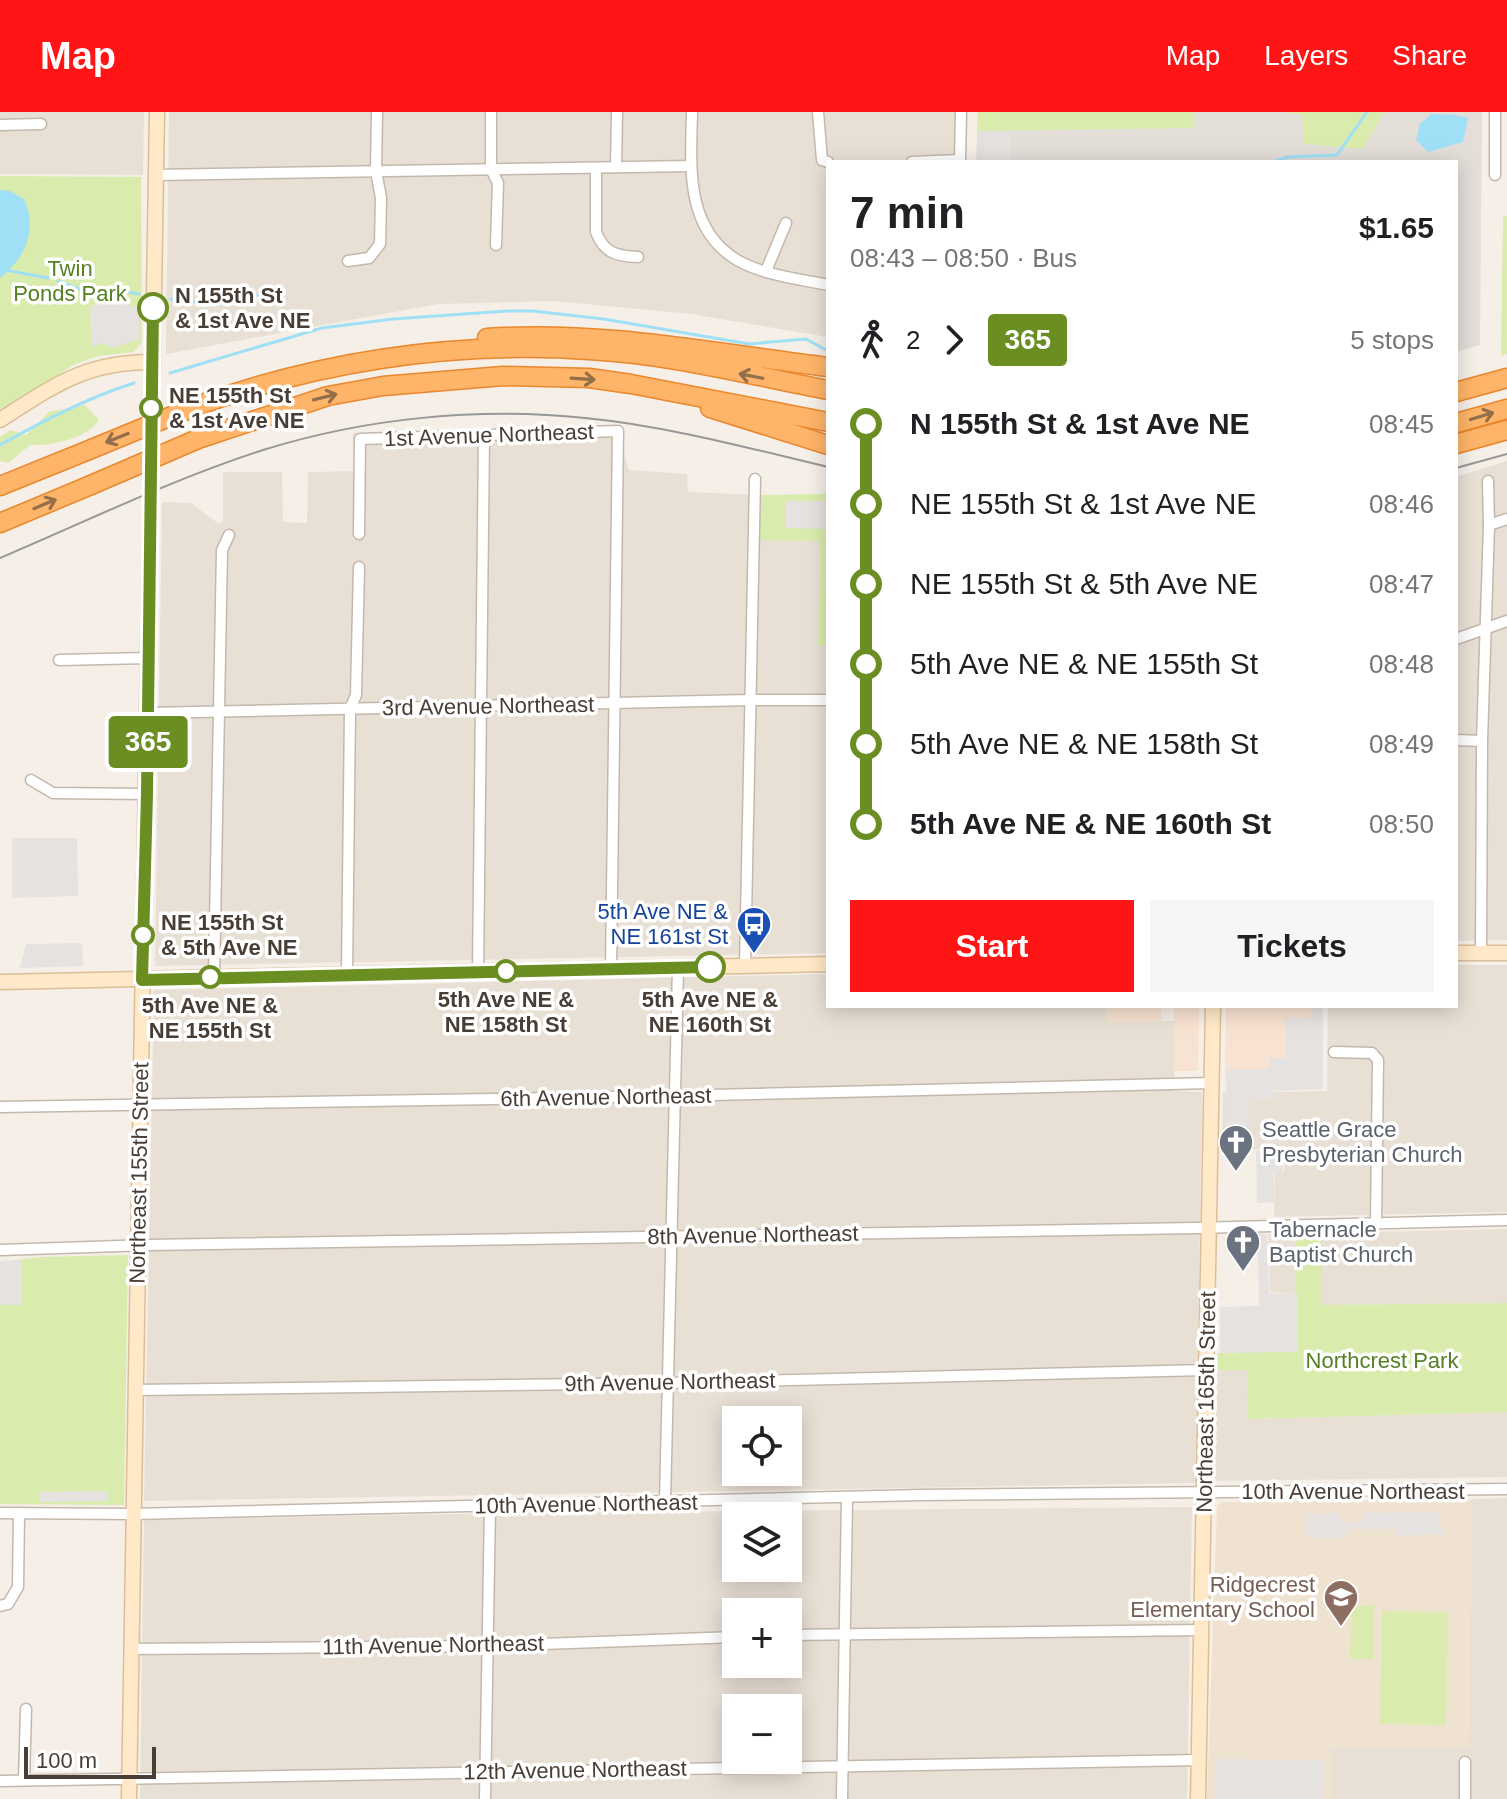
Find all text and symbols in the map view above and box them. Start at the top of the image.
text: Map [40,35,116,77]
text: Map [1166,40,1220,71]
text: Layers [1264,40,1348,71]
text: Share [1392,40,1467,71]
text: 7 min [850,188,965,237]
text: $1.65 [1359,211,1434,244]
text: 08:43 – 08:50 · Bus [850,243,1077,273]
park label: Twin Ponds Park [13,256,128,306]
place label: N 155th St & 1st Ave NE [175,283,310,333]
marker: N 155th St & 1st Ave NE [138,293,168,323]
icon: walk [850,318,894,362]
icon: forward [932,318,976,362]
text: 365 [1004,324,1051,355]
text: 2 [906,325,920,355]
text: 5 stops [1350,325,1434,355]
one-way arrow [739,367,765,382]
one-way arrow [570,372,596,387]
place label: NE 155th St & 1st Ave NE [169,383,304,433]
one-way arrow [312,389,338,404]
marker: NE 155th St & 1st Ave NE [140,397,162,419]
text: N 155th St & 1st Ave NE [910,407,1250,440]
one-way arrow [1468,408,1494,423]
text: 08:45 [1369,409,1434,439]
street label: 1st Avenue Northeast [384,419,594,451]
one-way arrow [105,432,130,447]
text: NE 155th St & 1st Ave NE [910,487,1256,520]
text: 08:46 [1369,489,1434,519]
one-way arrow [33,495,57,510]
text: NE 155th St & 5th Ave NE [910,567,1258,600]
text: 08:47 [1369,569,1434,599]
text: 5th Ave NE & NE 155th St [910,647,1258,680]
text: 08:48 [1369,649,1434,679]
street label: 3rd Avenue Northeast [382,692,594,720]
line badge: 365 [102,716,194,768]
text: 365 [125,726,171,757]
text: 5th Ave NE & NE 158th St [910,727,1258,760]
text: 08:49 [1369,729,1434,759]
text: 5th Ave NE & NE 160th St [910,807,1271,840]
text: 08:50 [1369,809,1434,839]
place label: 5th Ave NE & NE 161st St [598,899,728,949]
button: Start [850,900,1134,992]
button: Tickets [1150,900,1434,992]
bus stop icon: 5th Ave NE & NE 161st St [735,905,773,955]
place label: NE 155th St & 5th Ave NE [161,910,298,960]
marker: NE 155th St & 5th Ave NE [132,924,154,946]
marker: 5th Ave NE & NE 160th St [695,952,725,982]
marker: 5th Ave NE & NE 158th St [495,960,517,982]
marker: 5th Ave NE & NE 155th St [199,966,221,988]
place label: 5th Ave NE & NE 158th St [438,987,574,1037]
place label: 5th Ave NE & NE 160th St [642,987,778,1037]
place label: 5th Ave NE & NE 155th St [142,993,278,1043]
street label: Northeast 155th Street [125,1062,153,1284]
street label: 6th Avenue Northeast [500,1083,712,1111]
place label: Seattle Grace Presbyterian Church [1262,1117,1463,1167]
church icon: Seattle Grace Presbyterian Church [1217,1123,1255,1173]
place label: Tabernacle Baptist Church [1269,1217,1413,1267]
street label: 8th Avenue Northeast [647,1221,859,1249]
church icon: Tabernacle Baptist Church [1224,1223,1262,1273]
street label: Northeast 165th Street [1192,1291,1220,1513]
park label: Northcrest Park [1306,1348,1459,1373]
street label: 9th Avenue Northeast [564,1368,776,1396]
map controls [722,1406,802,1774]
button: locate [722,1406,802,1486]
street label: 10th Avenue Northeast [1241,1479,1465,1504]
street label: 10th Avenue Northeast [474,1490,698,1518]
button: layers [722,1502,802,1582]
place label: Ridgecrest Elementary School [1130,1572,1315,1622]
school or university icon: Ridgecrest Elementary School [1322,1578,1360,1628]
button: + [722,1598,802,1678]
street label: 11th Avenue Northeast [322,1631,544,1659]
button: − [722,1694,802,1774]
scale bar [24,1743,156,1779]
text: 100 m [36,1748,97,1773]
street label: 12th Avenue Northeast [463,1756,687,1784]

